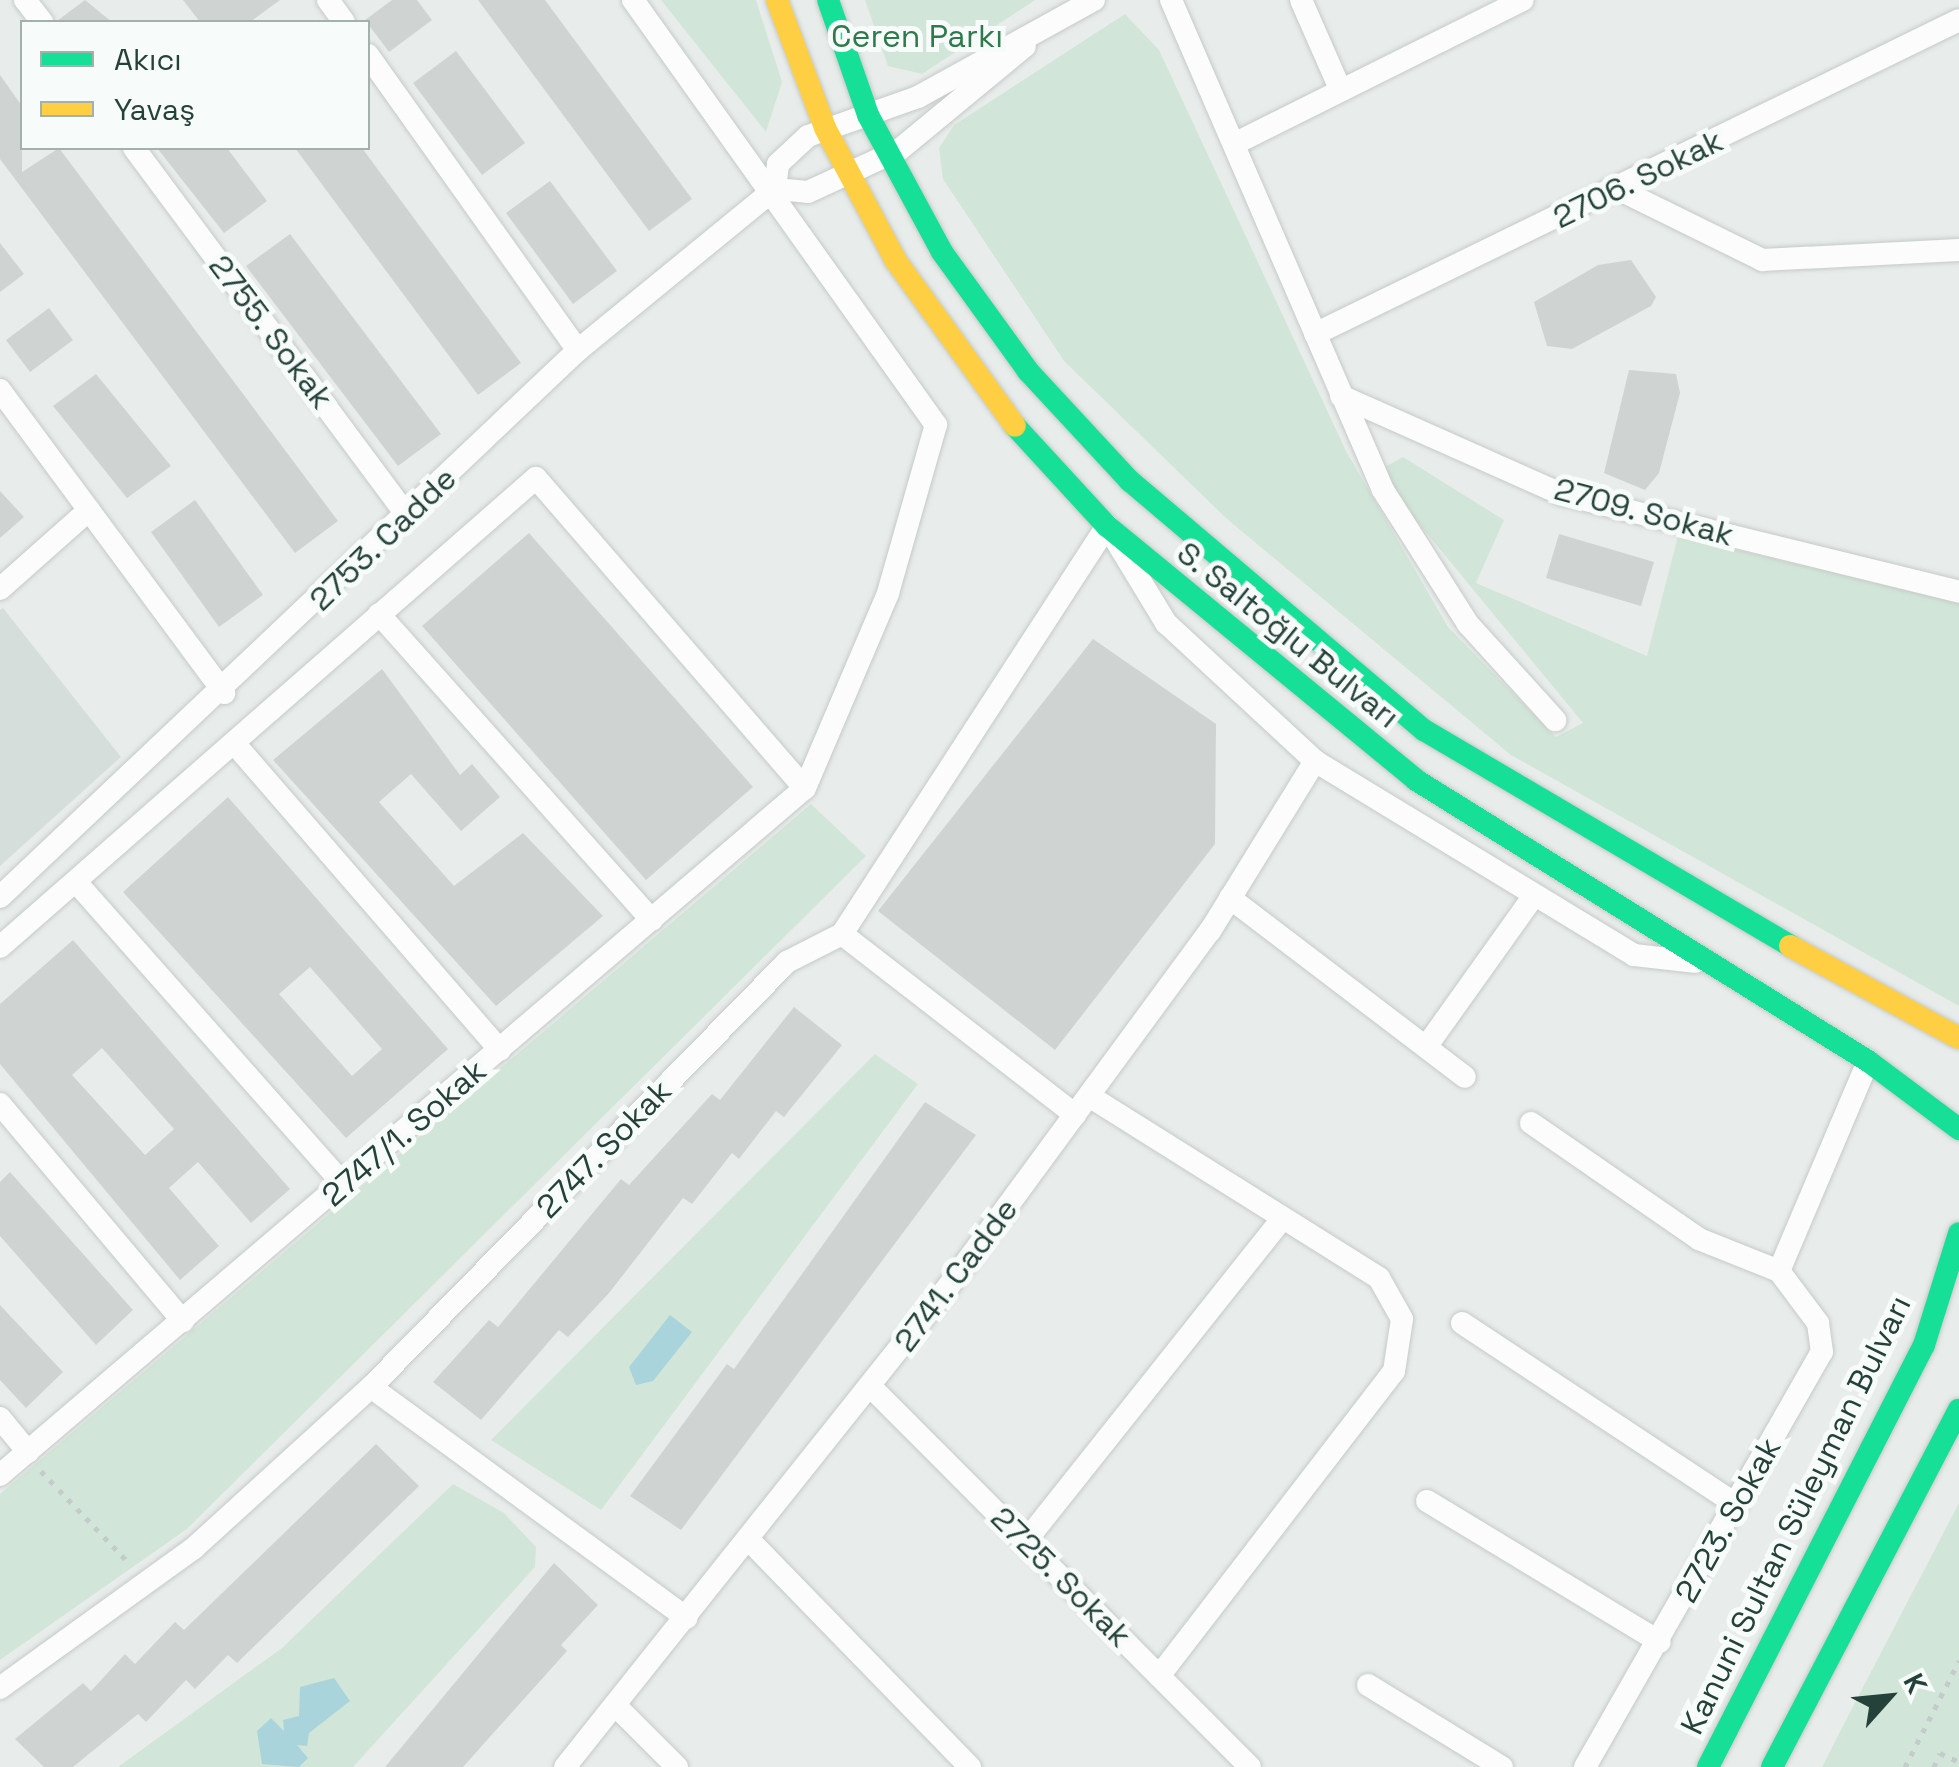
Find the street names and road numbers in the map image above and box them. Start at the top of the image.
street label: 2706. Sokak [1546,121,1730,237]
street label: 2755. Sokak [200,247,342,417]
street label: 2753. Cadde [301,459,465,619]
street label: 2709. Sokak [1550,470,1738,554]
street label: S. Saltoğlu Bulvarı [1169,533,1407,737]
street label: 2747/1. Sokak [314,1051,494,1215]
street label: 2747. Sokak [528,1072,680,1226]
street label: 2741. Cadde [886,1190,1026,1360]
street label: Kanuni Sultan Süleyman Bulvarı [1673,1289,1919,1741]
street label: 2723. Sokak [1667,1430,1789,1610]
street label: 2725. Sokak [983,1499,1139,1655]

